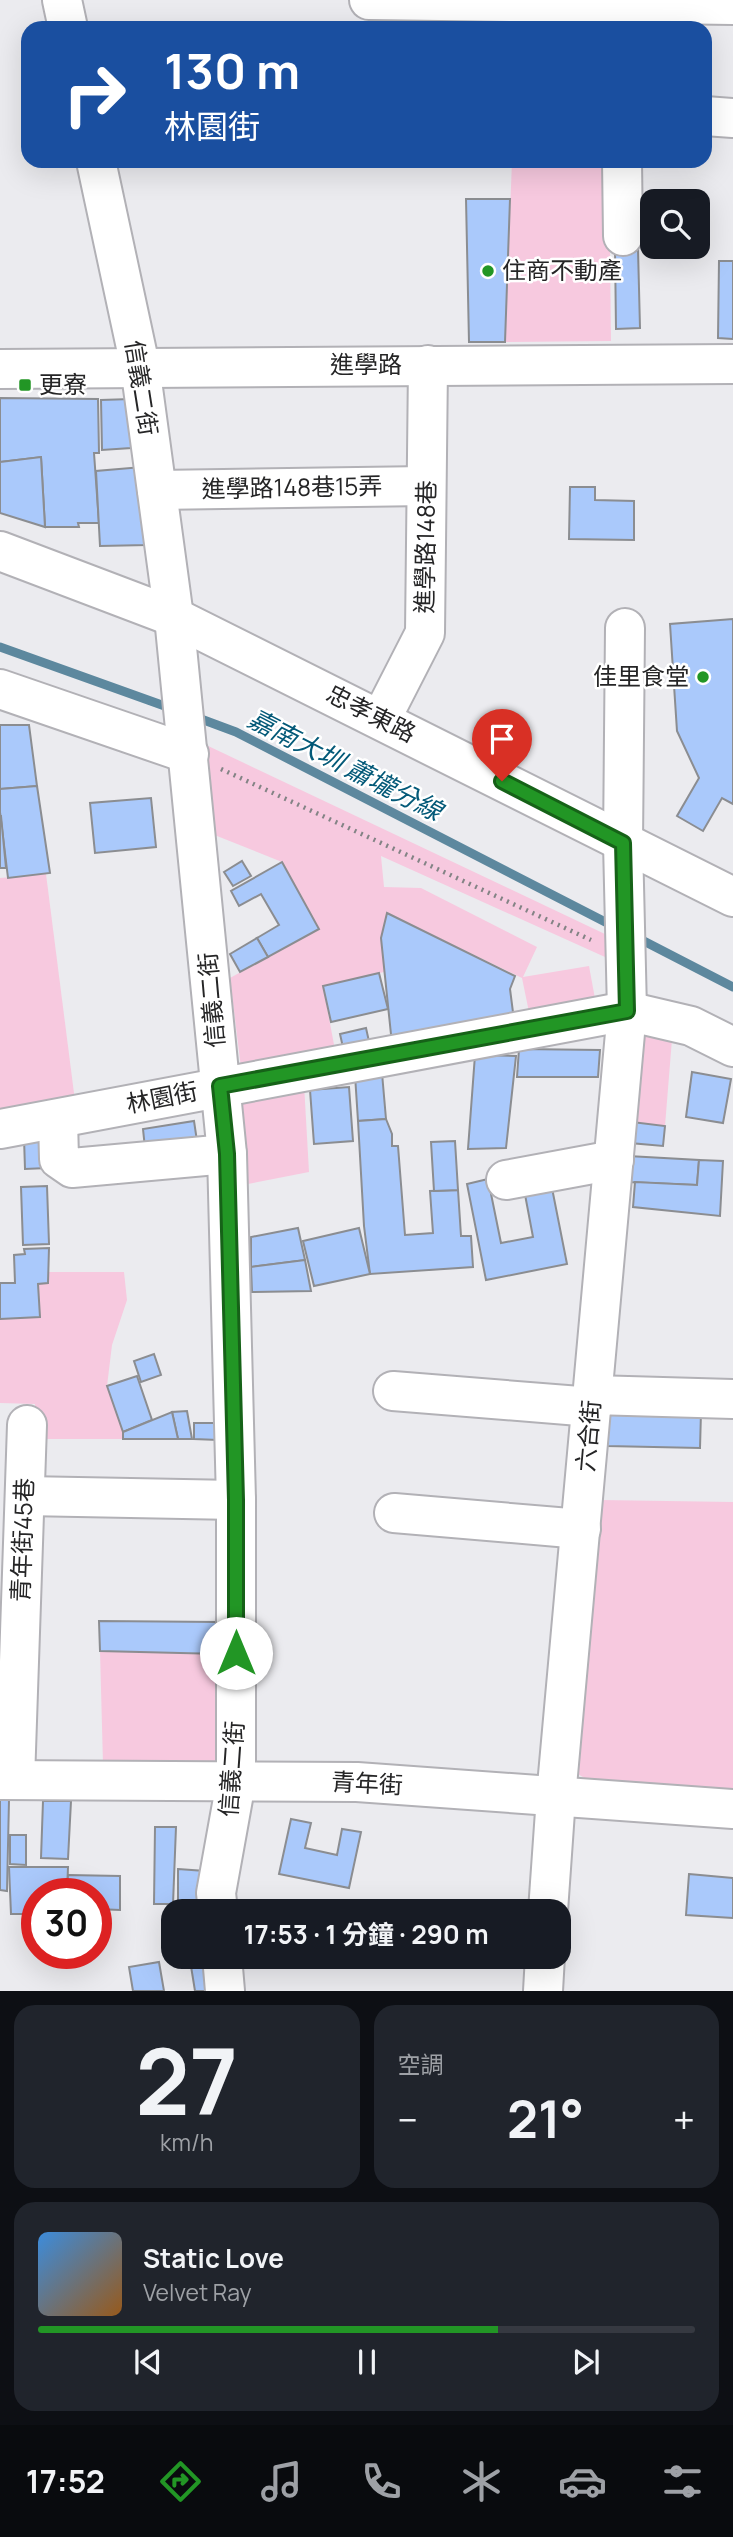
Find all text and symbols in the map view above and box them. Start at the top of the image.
text: 130 m [164,37,300,104]
icon: right [49,49,140,140]
text: 林園街 [164,104,260,148]
map controls [640,189,710,259]
button: search [640,189,710,259]
place label: 住商不動產 [502,253,622,286]
marker: 住商不動產 [480,263,496,279]
street label: 信義二街 [119,338,166,438]
street label: 進學路 [330,347,402,380]
place label: 更寮 [39,367,87,400]
marker: 更寮 [17,377,33,393]
street label: 進學路148巷15弄 [201,468,383,505]
street label: 進學路148巷 [407,480,442,614]
place label: 佳里食堂 [593,659,689,692]
marker: 佳里食堂 [695,669,711,685]
street label: 忠孝東路 [321,676,422,749]
water label: 嘉南大圳 蕭壠分線 [242,700,451,830]
pin [472,709,532,781]
icon: arrive [483,720,521,758]
street label: 信義二街 [190,951,231,1049]
street label: 林園街 [123,1073,200,1120]
street label: 六合街 [568,1399,607,1473]
street label: 青年街45巷 [3,1477,40,1602]
position arrow [199,1616,273,1690]
street label: 信義二街 [211,1720,250,1818]
street label: 青年街 [330,1764,404,1801]
speed limit sign: 30 [21,1878,112,1969]
text: 17:53 · 1 分鐘 · 290 m [243,1916,489,1952]
text: 27 [135,2018,238,2142]
text: 空調 [398,2048,444,2080]
text: 21° [507,2083,584,2154]
text: − [398,2093,418,2145]
text: + [673,2093,695,2145]
text: km/h [160,2126,214,2158]
text: Static Love [143,2240,284,2276]
text: Velvet Ray [143,2276,252,2308]
icon: previous [129,2343,167,2381]
icon: pause [348,2343,386,2381]
icon: next [567,2343,605,2381]
icon: directions [156,2457,205,2506]
icon: music [257,2457,306,2506]
icon: phone [357,2457,406,2506]
icon: climate [457,2457,506,2506]
icon: car [558,2457,607,2506]
icon: filters [658,2457,707,2506]
text: 17:52 [26,2459,105,2503]

